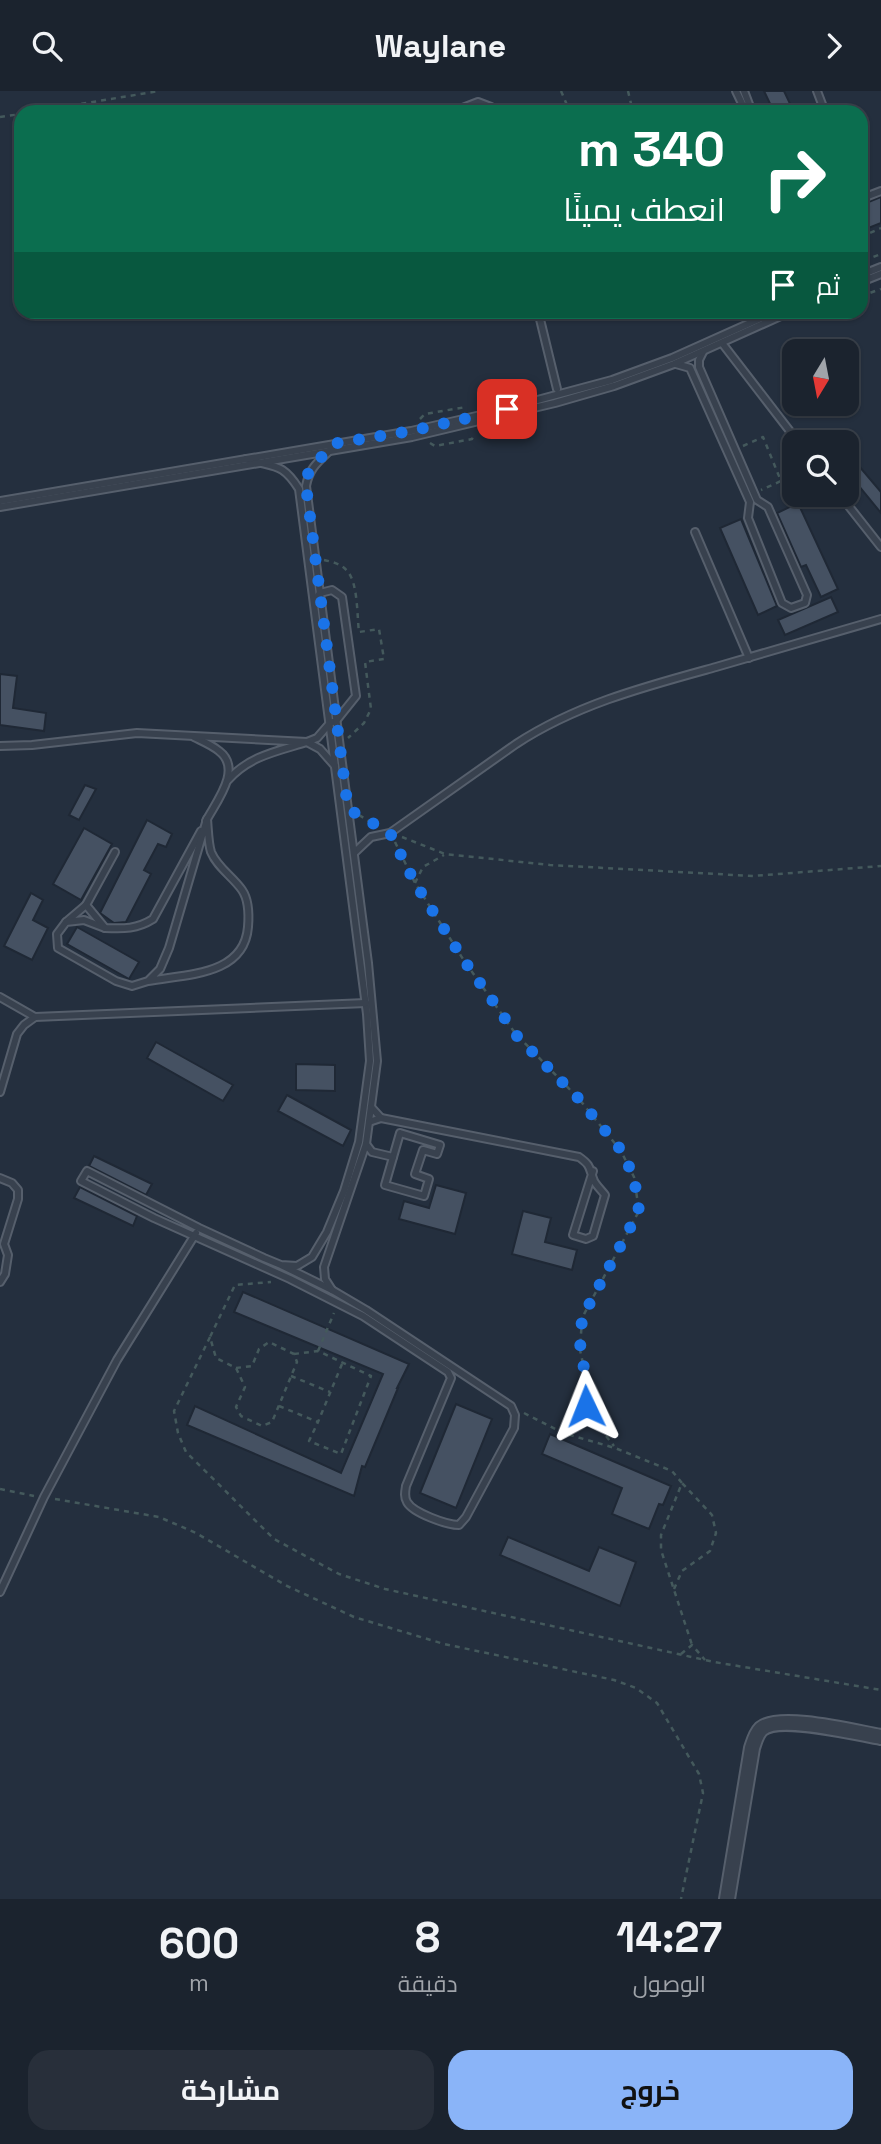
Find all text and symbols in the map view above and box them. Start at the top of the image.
text: Waylane [375,26,506,66]
icon: search [28,27,66,65]
icon: forward [815,27,853,65]
text: 340 m [578,118,725,180]
icon: right [749,133,840,224]
text: انعطف يمينًا [563,190,725,230]
icon: arrive [764,266,802,304]
text: ثم [816,269,840,303]
north arrow [782,339,859,417]
map controls [782,339,859,507]
pin [477,379,537,439]
icon: arrive [488,390,526,428]
button: search [782,430,859,507]
position arrow [549,1369,623,1443]
text: 8 [415,1911,440,1964]
text: 14:27 [616,1911,722,1964]
text: 600 [159,1917,239,1970]
text: m [189,1968,209,1998]
text: دقيقة [398,1969,458,1999]
text: الوصول [633,1969,706,1999]
button: مشاركة [28,2050,434,2130]
button: خروج [448,2050,853,2130]

